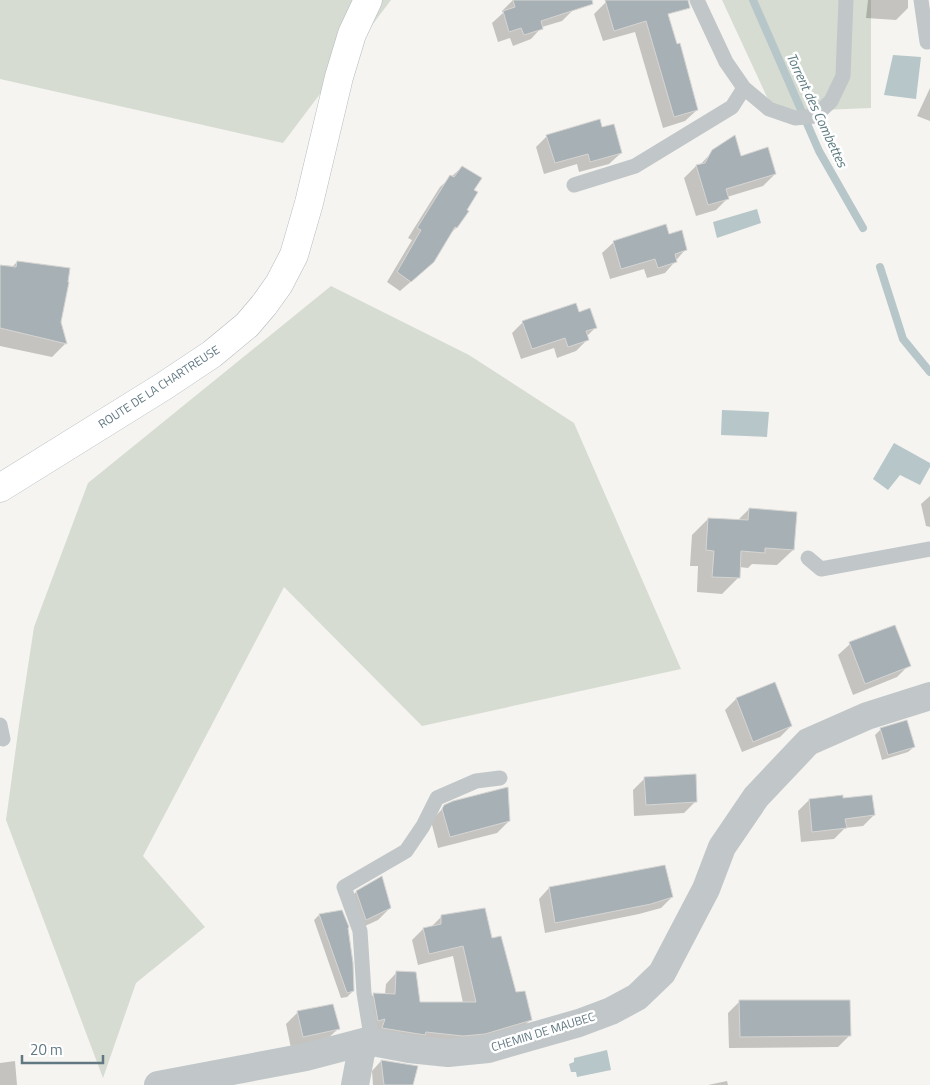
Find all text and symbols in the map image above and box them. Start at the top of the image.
water label: Torrent des Combettes [782,49,854,171]
street label: ROUTE DE LA CHARTREUSE [94,340,224,433]
street label: CHEMIN DE MAUBEC [489,1007,597,1056]
scale bar [22,1032,104,1064]
text: 20 m [30,1038,63,1061]

